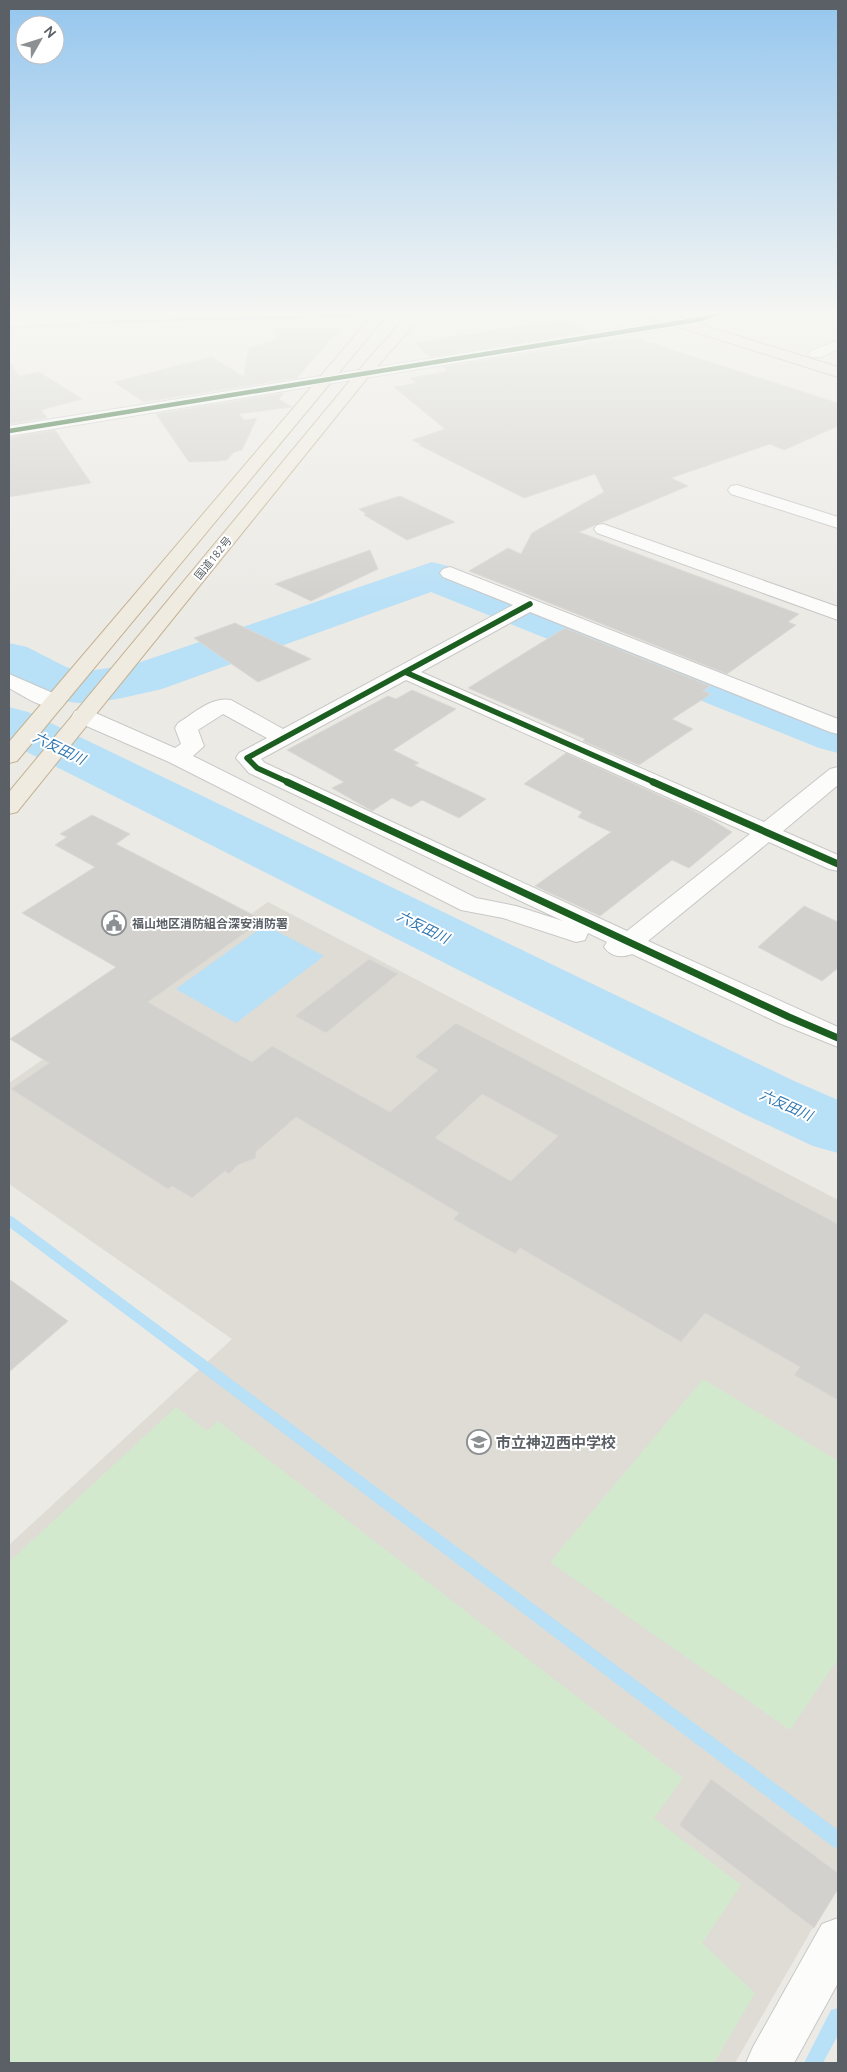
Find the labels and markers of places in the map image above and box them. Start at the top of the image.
public building icon: 福山地区消防組合深安消防署 [101,910,127,936]
place label: 福山地区消防組合深安消防署 [132,917,288,930]
school or university icon: 市立神辺西中学校 [466,1429,492,1455]
place label: 市立神辺西中学校 [496,1434,616,1451]

